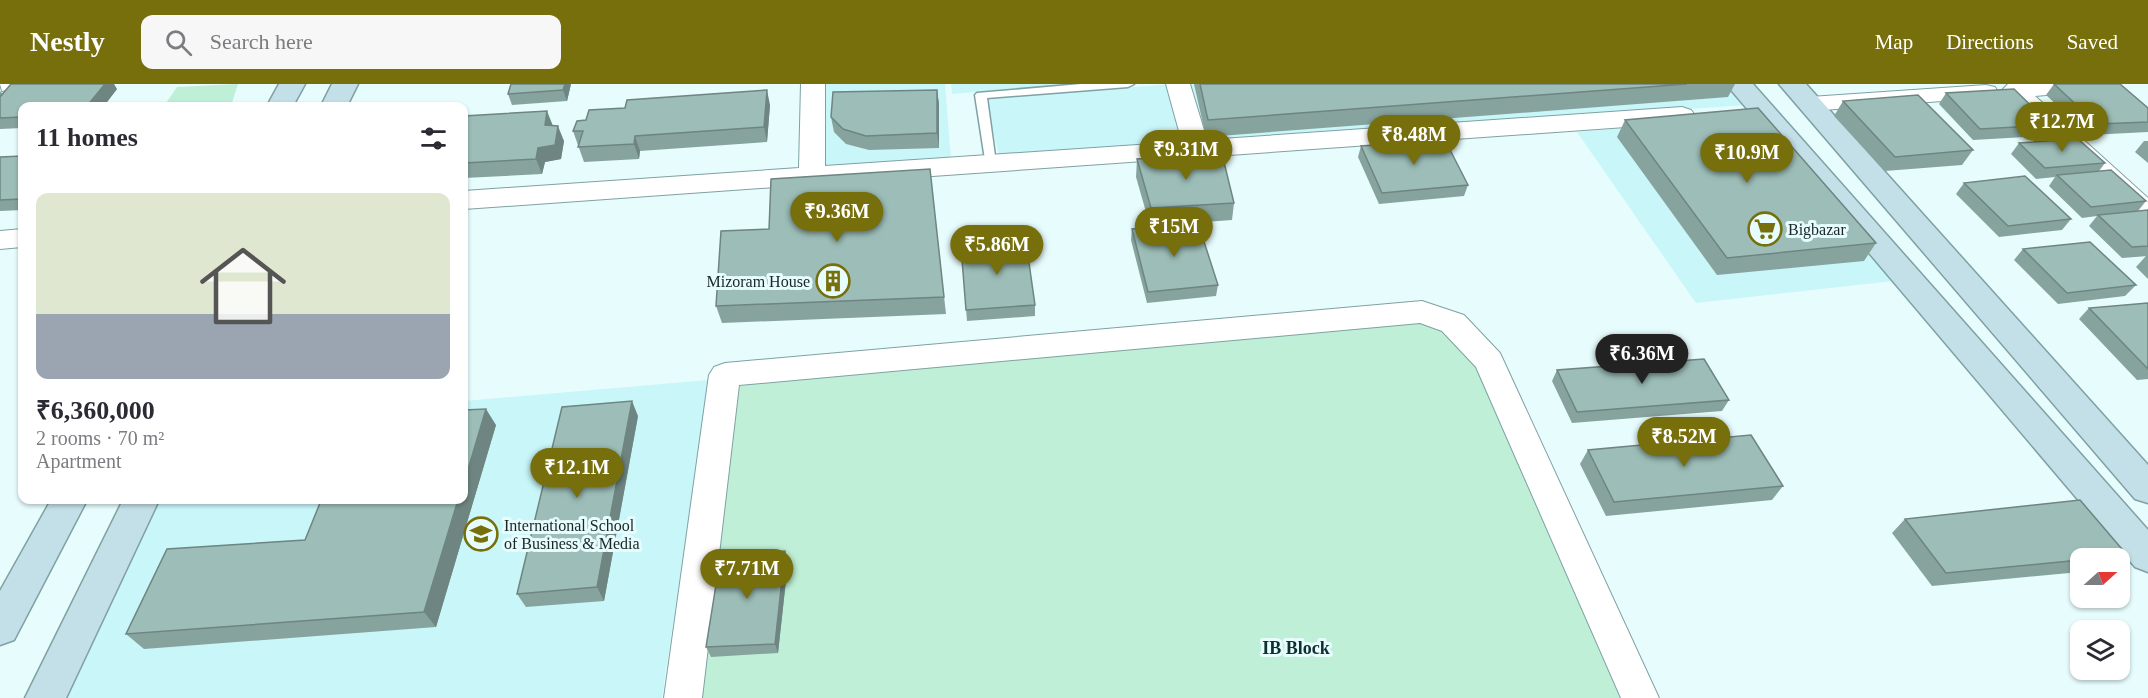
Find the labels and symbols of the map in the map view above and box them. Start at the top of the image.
pin: ₹12.7M [2013,102,2111,153]
pin: ₹8.48M [1365,115,1463,166]
pin: ₹9.31M [1137,130,1235,181]
pin: ₹10.9M [1698,133,1796,184]
pin: ₹9.36M [788,192,886,243]
pin: ₹15M [1138,207,1210,258]
supermarket icon: Bigbazar [1747,211,1783,247]
place label: Bigbazar [1788,221,1846,239]
pin: ₹5.86M [948,225,1046,276]
building icon: Mizoram House [815,263,851,299]
place label: Mizoram House [706,273,810,290]
pin: ₹6.36M [1593,334,1691,385]
pin: ₹8.52M [1635,417,1733,468]
pin: ₹12.1M [528,448,626,499]
school or university icon: International School of Business & Media [463,516,499,552]
place label: International School of Business & Media [504,517,640,552]
north arrow [2070,548,2130,608]
pin: ₹7.71M [698,549,796,600]
district label: IB Block [1262,638,1330,658]

